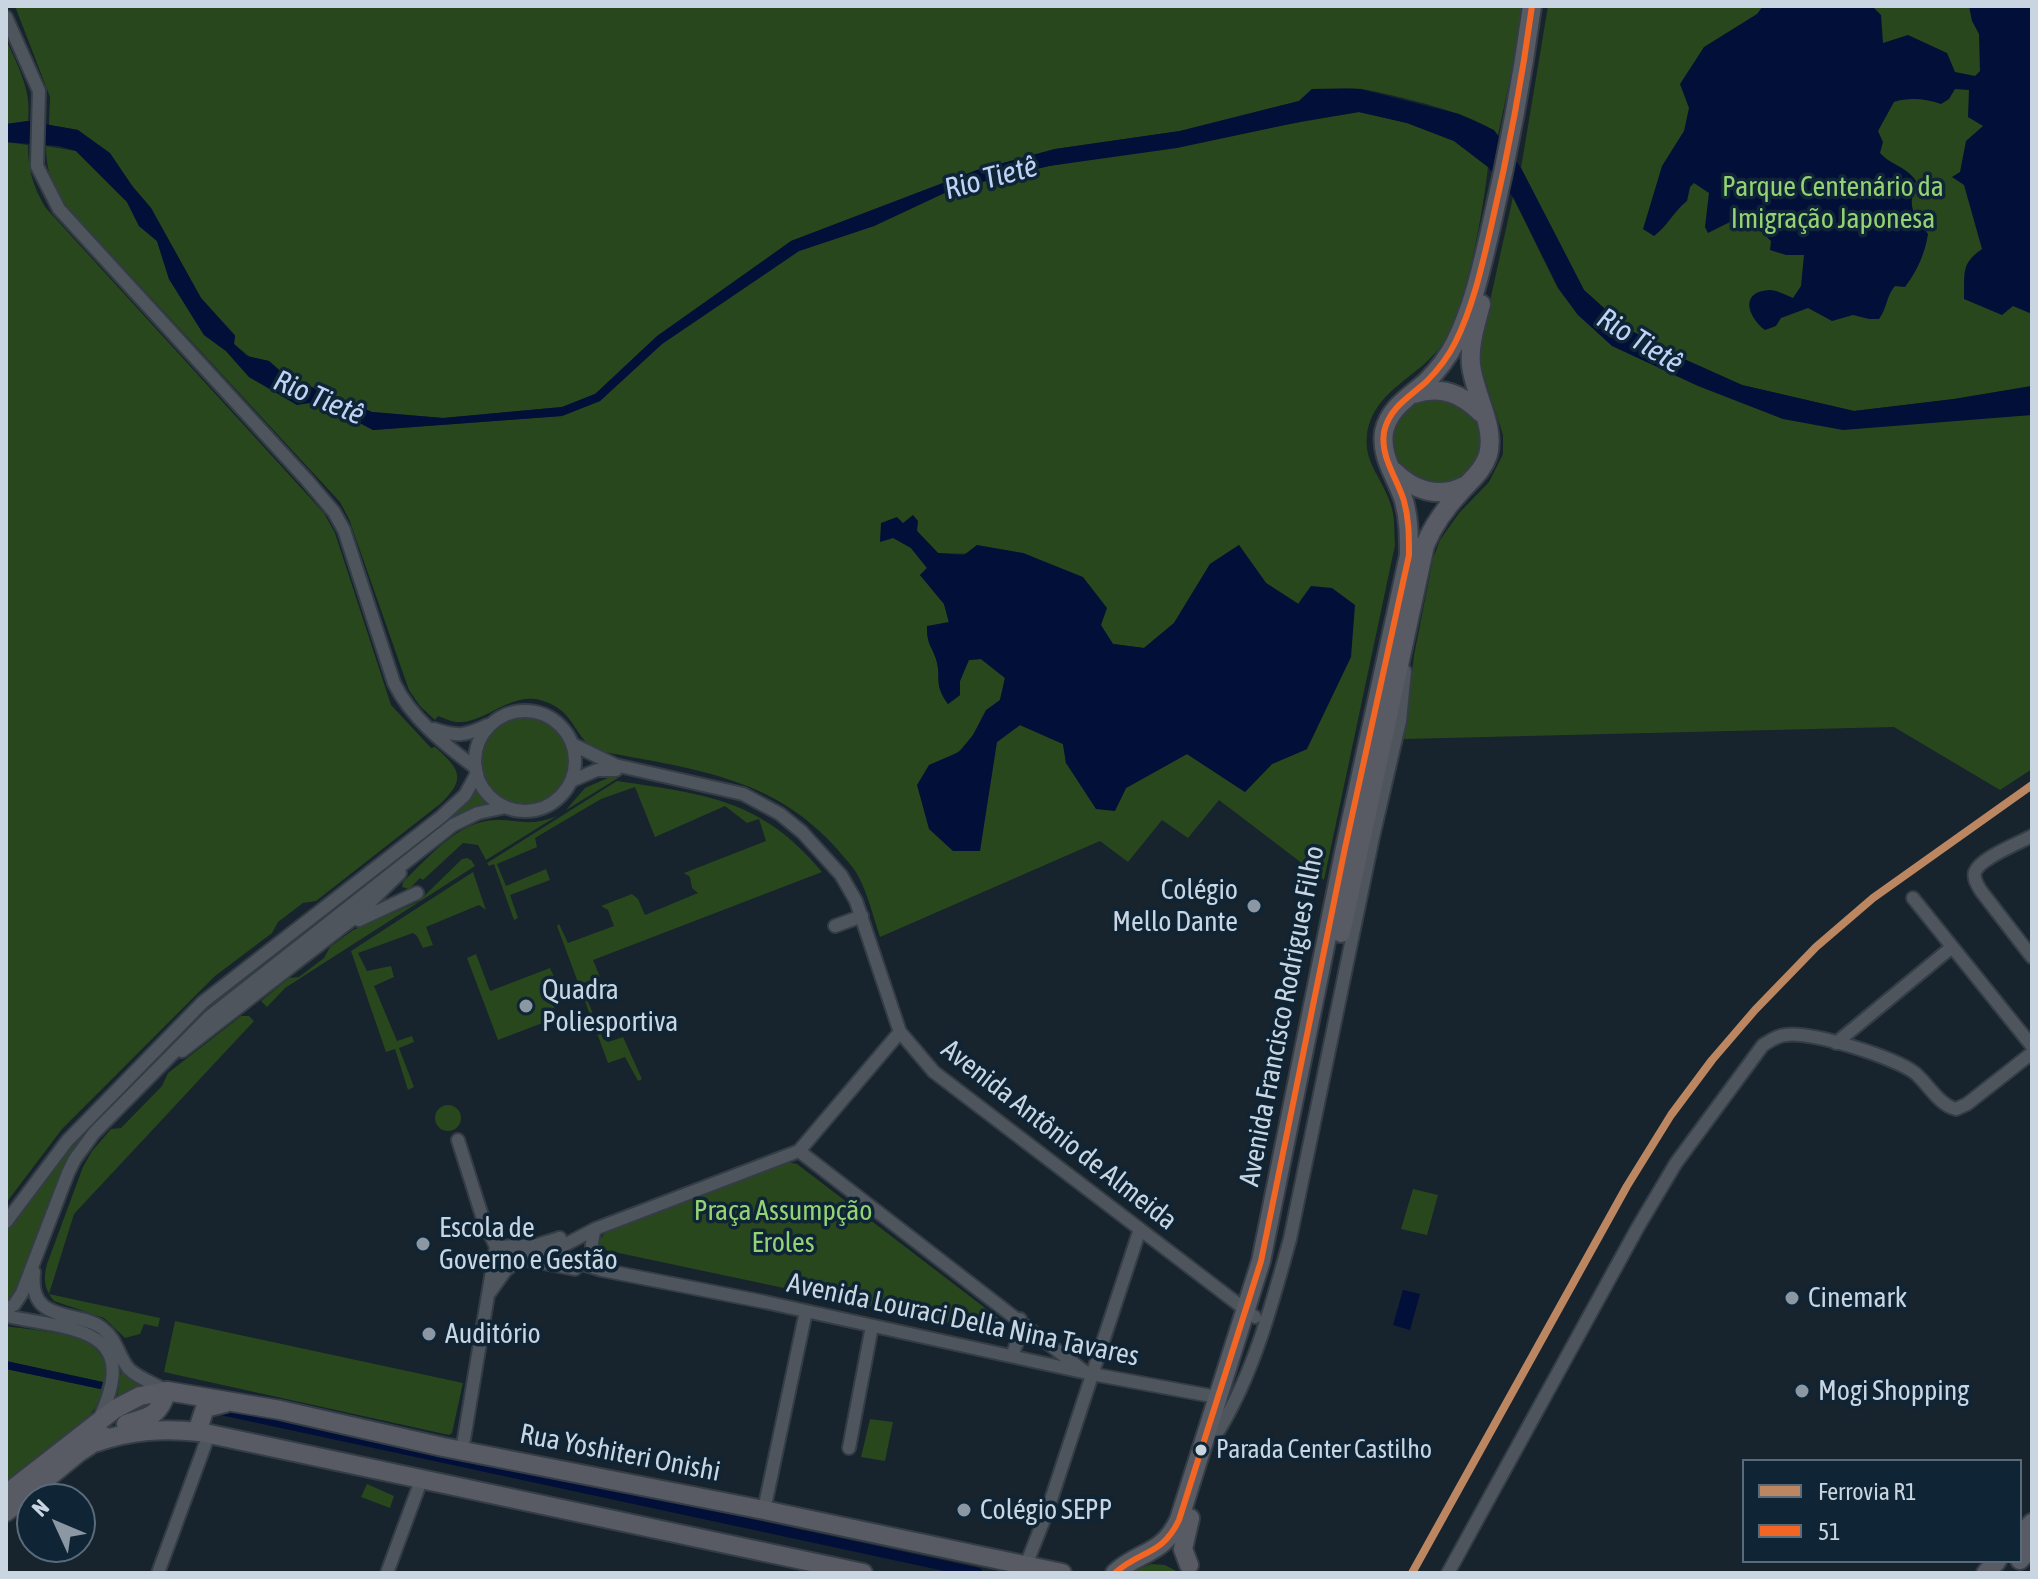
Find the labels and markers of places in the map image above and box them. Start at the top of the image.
place label: Colégio Mello Dante [1112,873,1238,939]
marker: Colégio Mello Dante [1245,897,1263,915]
place label: Quadra Poliesportiva [542,973,678,1039]
marker: Quadra Poliesportiva [517,997,535,1015]
place label: Escola de Governo e Gestão [439,1211,618,1277]
marker: Escola de Governo e Gestão [414,1235,432,1253]
place label: Cinemark [1808,1281,1907,1315]
marker: Cinemark [1783,1289,1801,1307]
place label: Auditório [445,1317,541,1351]
marker: Auditório [420,1325,438,1343]
place label: Mogi Shopping [1818,1374,1969,1408]
marker: Mogi Shopping [1793,1382,1811,1400]
place label: Parada Center Castilho [1216,1434,1432,1466]
marker: Parada Center Castilho [1193,1442,1209,1458]
place label: Colégio SEPP [980,1493,1112,1527]
marker: Colégio SEPP [955,1501,973,1519]

